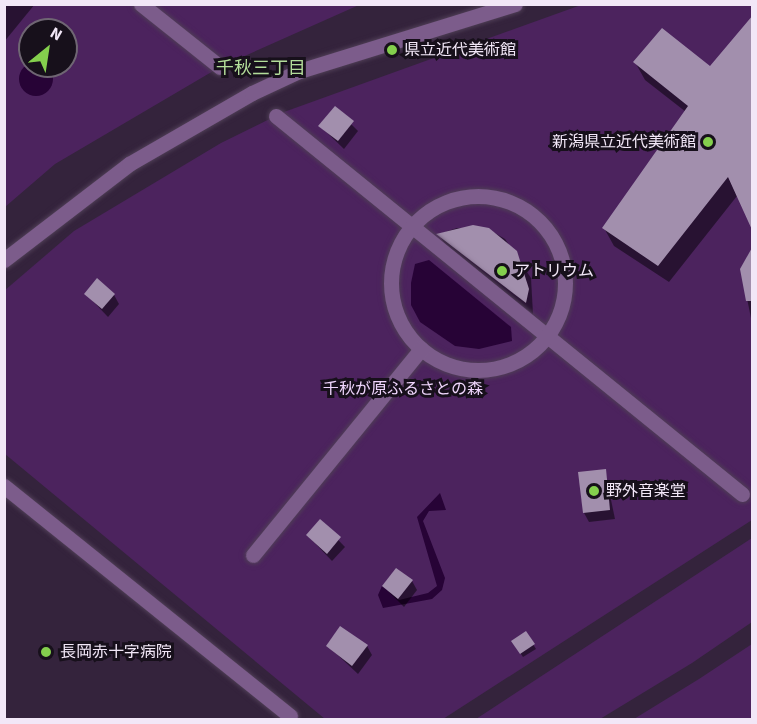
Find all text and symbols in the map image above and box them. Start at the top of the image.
north arrow [18,18,78,78]
text: N [46,22,66,46]
place label: 県立近代美術館 [404,40,516,60]
marker: 県立近代美術館 [385,43,399,57]
district label: 千秋三丁目 [216,58,306,80]
place label: 新潟県立近代美術館 [552,132,696,152]
marker: 新潟県立近代美術館 [701,135,715,149]
place label: アトリウム [514,261,594,281]
marker: アトリウム [495,264,509,278]
park label: 千秋が原ふるさとの森 [323,379,483,399]
place label: 野外音楽堂 [606,481,686,501]
marker: 野外音楽堂 [587,484,601,498]
place label: 長岡赤十字病院 [60,642,172,662]
marker: 長岡赤十字病院 [37,643,55,661]

